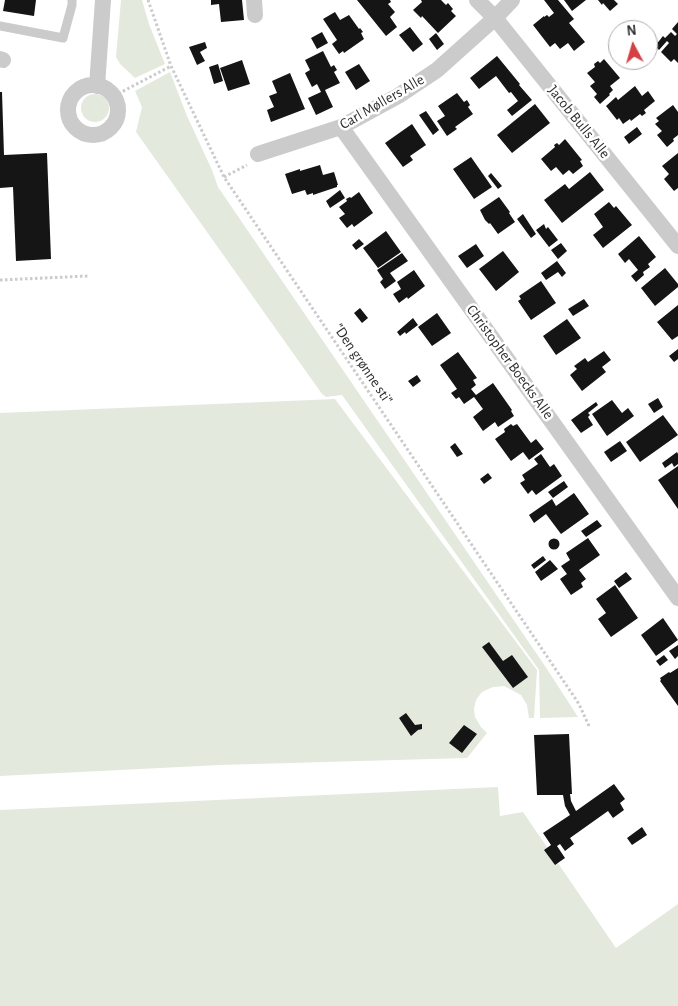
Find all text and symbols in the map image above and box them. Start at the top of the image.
north arrow [608,20,658,70]
text: N [626,24,637,39]
street label: Carl Møllers Alle [336,71,428,133]
street label: Jacob Bulls Alle [544,82,614,162]
street label: Christopher Boecks Alle [462,301,558,423]
street label: "Den grønne sti" [329,320,397,408]

